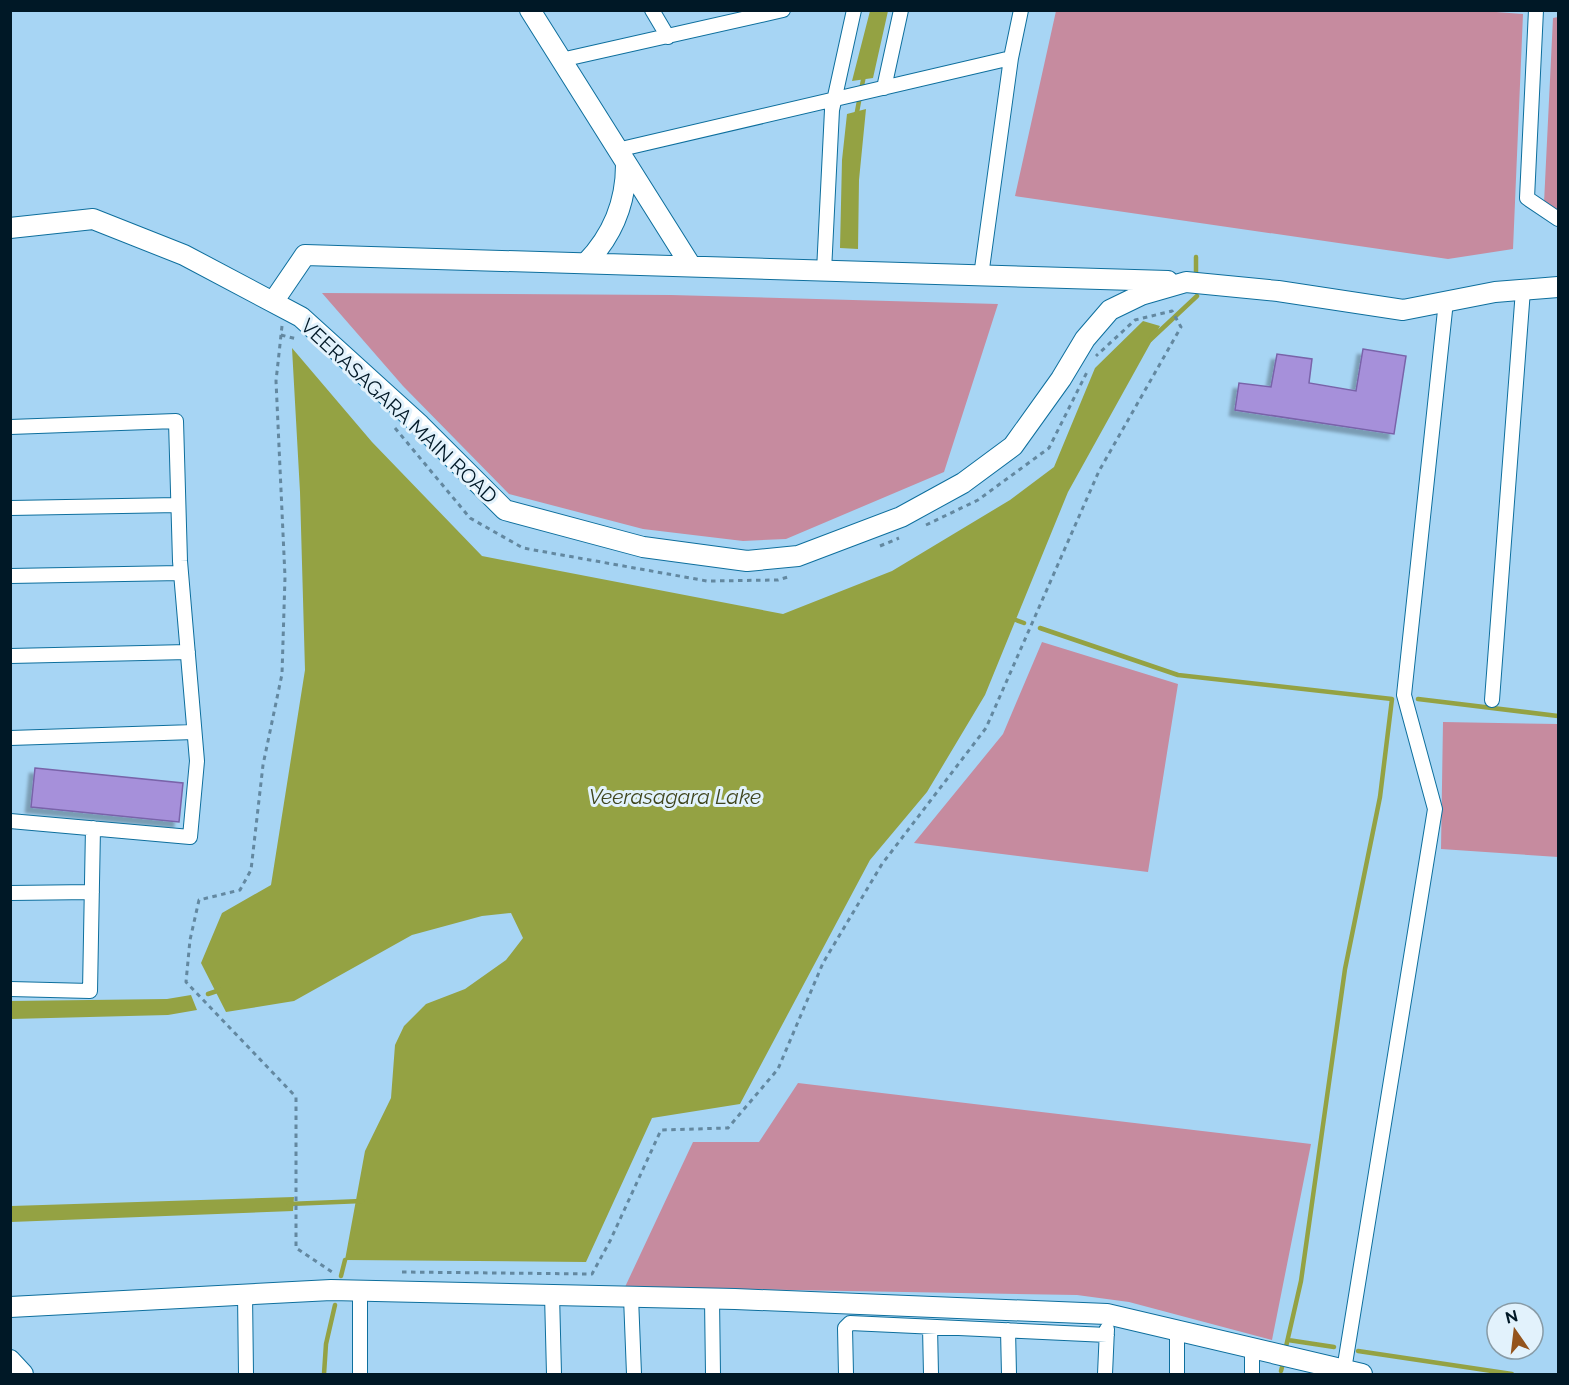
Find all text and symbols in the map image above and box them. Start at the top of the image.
street label: VEERASAGARA MAIN ROAD [296,314,502,508]
water label: Veerasagara Lake [589,784,761,809]
north arrow [1485,1301,1545,1361]
text: N [1503,1306,1520,1328]

